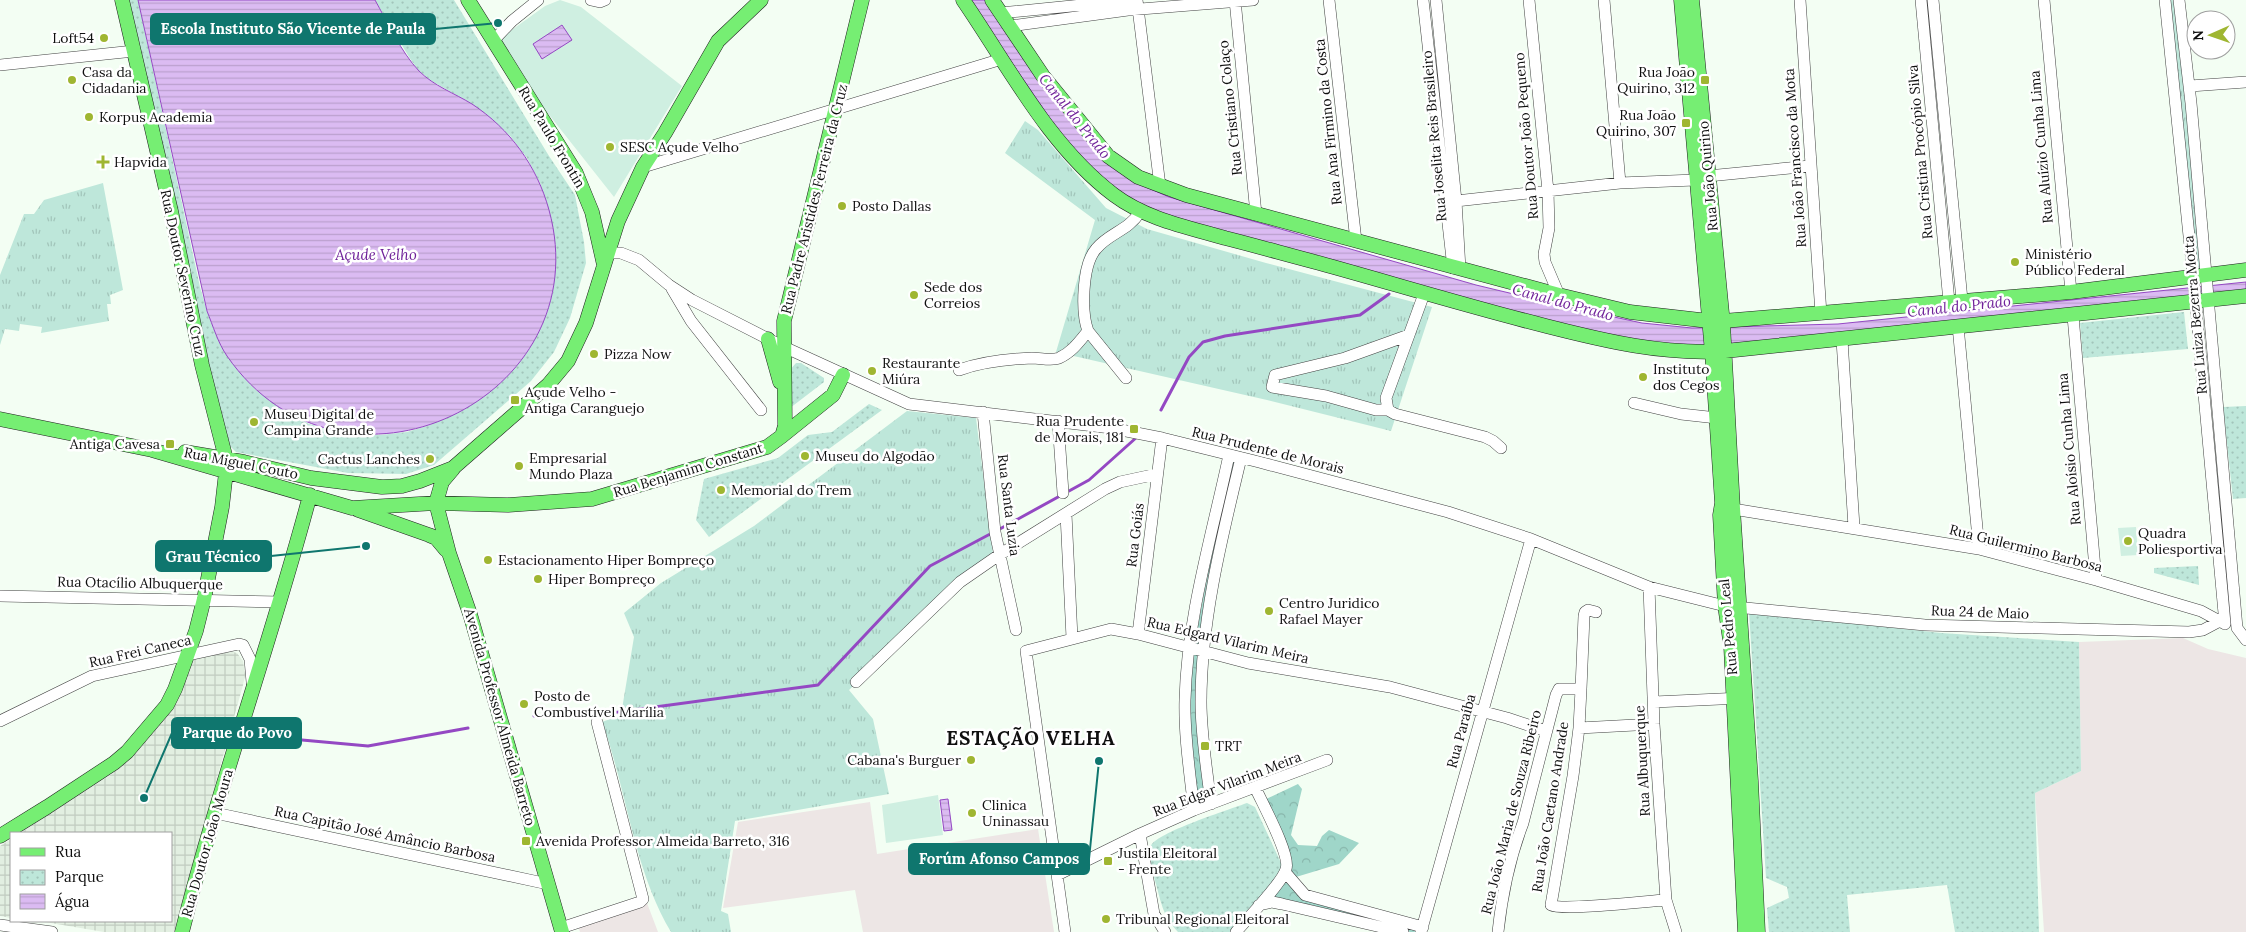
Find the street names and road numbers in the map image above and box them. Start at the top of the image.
street label: Rua Ana Firmino da Costa [1310,38,1346,206]
street label: Rua Cristiano Colaço [1214,40,1246,176]
street label: Rua Joselita Reis Brasileiro [1418,50,1450,222]
street label: Rua Doutor João Pequeno [1510,52,1542,220]
street label: Rua Cristina Procópio Silva [1903,64,1937,240]
street label: Rua João Francisco da Mota [1780,68,1810,248]
street label: Rua Aluízio Cunha Lima [2025,70,2057,224]
street label: Rua Padre Aristides Ferreira da Cruz [777,82,851,316]
street label: Rua Paulo Frontin [515,83,590,192]
street label: Rua João Quirino [1694,120,1722,232]
street label: Rua Doutor Severino Cruz [157,188,209,358]
street label: Rua Luiza Bezerra Motta [2179,235,2211,395]
street label: Rua Aloísio Cunha Lima [2053,372,2085,526]
street label: Rua Prudente de Morais [1190,422,1346,478]
street label: Rua Benjamim Constant [611,438,766,501]
street label: Rua Miguel Couto [182,443,300,483]
street label: Rua Santa Luzia [994,453,1024,557]
street label: Rua Goiás [1122,502,1148,568]
street label: Rua Guilermino Barbosa [1948,520,2104,576]
street label: Rua Otacílio Albuquerque [57,573,223,593]
street label: Rua Pedro Leal [1715,578,1741,676]
street label: Rua 24 de Maio [1931,601,2029,623]
street label: Avenida Professor Almeida Barreto [460,605,540,828]
street label: Rua Edgard Vilarim Meira [1145,613,1311,667]
street label: Rua Frei Caneca [87,630,193,672]
street label: Rua Paraíba [1442,692,1480,770]
street label: Rua Albuquerque [1630,705,1654,817]
street label: Rua João Maria de Souza Ribeiro [1477,708,1545,916]
street label: Rua João Caetano Andrade [1528,720,1572,894]
street label: Rua Edgar Vilarim Meira [1150,747,1304,821]
street label: Rua Doutor João Moura [177,767,237,919]
street label: Rua Capitão José Amâncio Barbosa [273,802,497,866]

